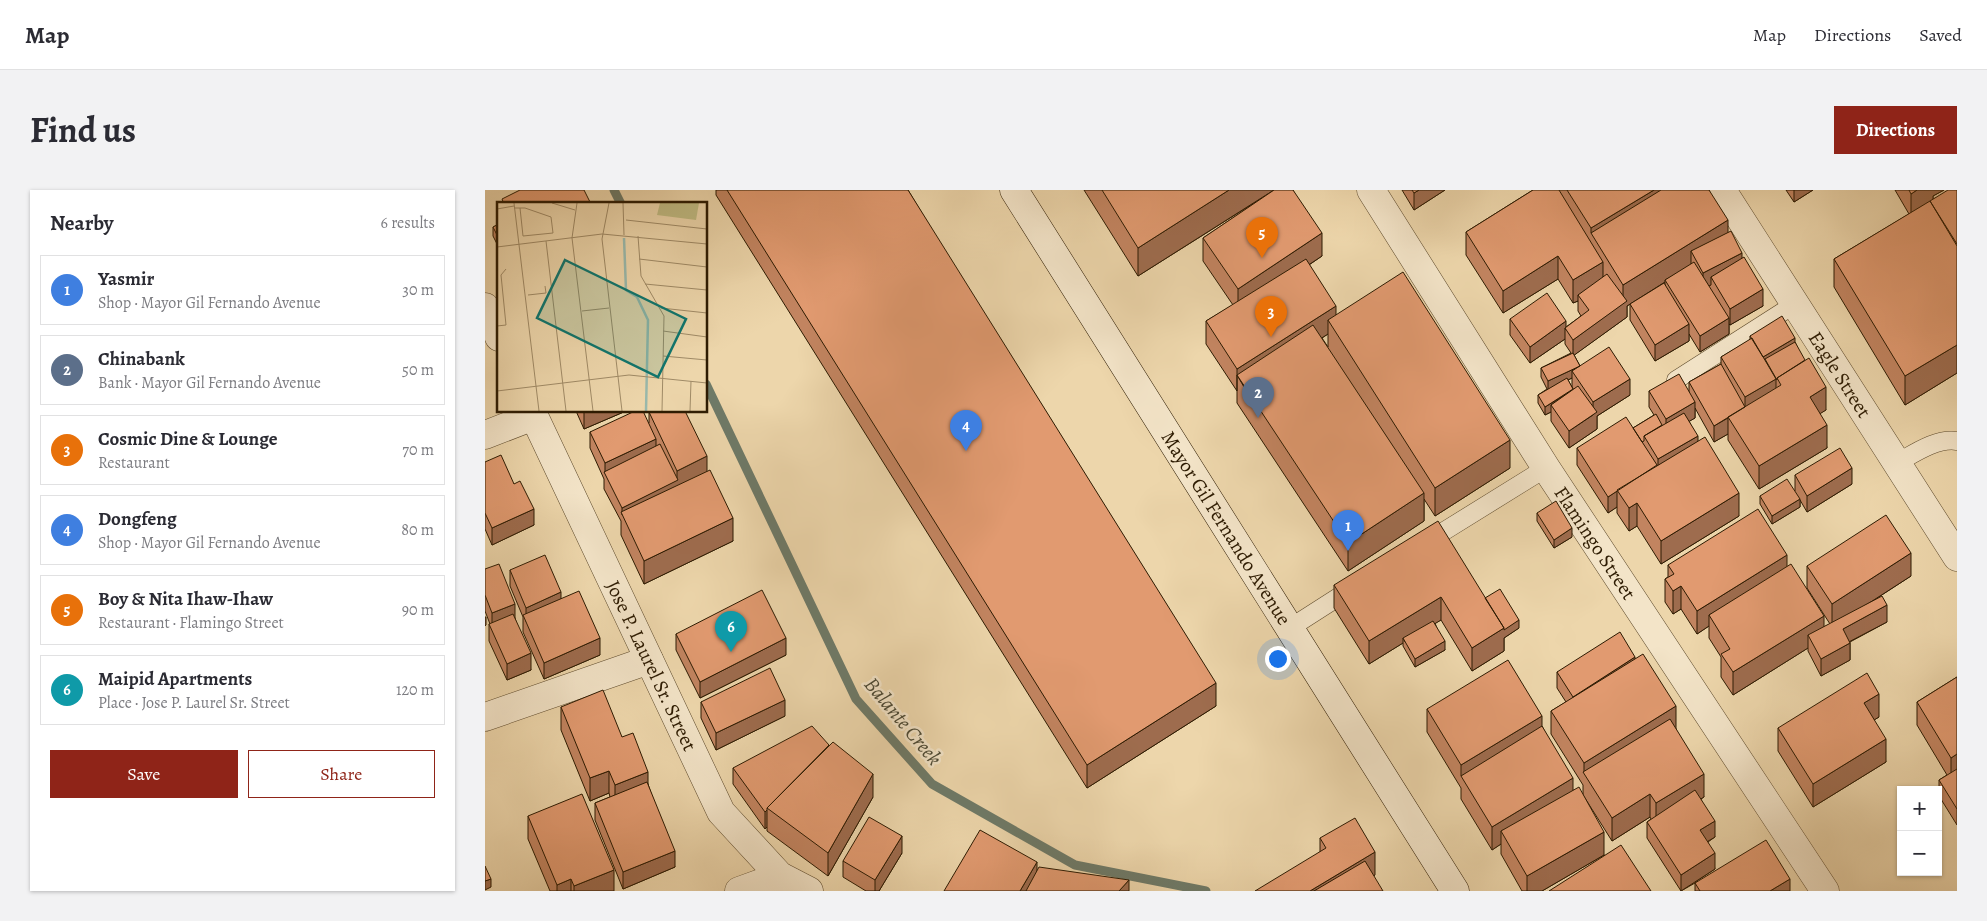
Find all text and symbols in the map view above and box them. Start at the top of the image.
text: Map [25,19,69,51]
text: Map [1753,23,1786,47]
text: Directions [1814,23,1891,47]
text: Saved [1919,23,1962,47]
text: Find us [30,106,136,154]
button: Directions [1834,106,1957,154]
inset map [497,202,707,412]
text: Nearby [50,209,113,237]
text: 6 results [381,212,435,234]
pin: 5 [1246,217,1278,258]
text: Yasmir [98,266,154,292]
text: 1 [64,279,70,301]
text: 30 m [402,279,434,301]
text: Shop · Mayor Gil Fernando Avenue [98,292,321,314]
pin: 3 [1255,296,1287,337]
street label: Eagle Street [1802,326,1878,424]
text: Chinabank [98,346,185,372]
text: 2 [63,359,71,381]
text: 50 m [402,359,434,381]
text: Bank · Mayor Gil Fernando Avenue [98,372,321,394]
pin: 2 [1242,377,1274,418]
pin: 4 [950,410,982,451]
text: Cosmic Dine & Lounge [98,426,278,452]
street label: Mayor Gil Fernando Avenue [1155,426,1297,630]
text: 3 [64,439,70,461]
text: 70 m [402,439,434,461]
text: Restaurant [98,452,170,474]
street label: Flamingo Street [1548,481,1642,605]
text: Dongfeng [98,506,177,532]
pin: 1 [1332,510,1364,551]
text: 4 [63,519,71,541]
text: 80 m [401,519,434,541]
text: Shop · Mayor Gil Fernando Avenue [98,532,321,554]
street label: Jose P. Laurel Sr. Street [600,576,703,756]
text: Boy & Nita Ihaw-Ihaw [98,586,273,612]
text: 5 [64,599,70,621]
text: 90 m [402,599,434,621]
pin: 6 [715,611,747,652]
text: Restaurant · Flamingo Street [98,612,284,634]
your location [1265,646,1291,672]
text: Maipid Apartments [98,666,252,692]
water label: Balante Creek [858,671,948,771]
text: 6 [63,679,71,701]
text: 120 m [396,679,434,701]
text: Place · Jose P. Laurel Sr. Street [98,692,290,714]
button: Save [50,750,238,798]
button: Share [248,750,435,798]
map controls [1897,786,1942,876]
button: + [1897,786,1942,831]
button: − [1897,831,1942,876]

